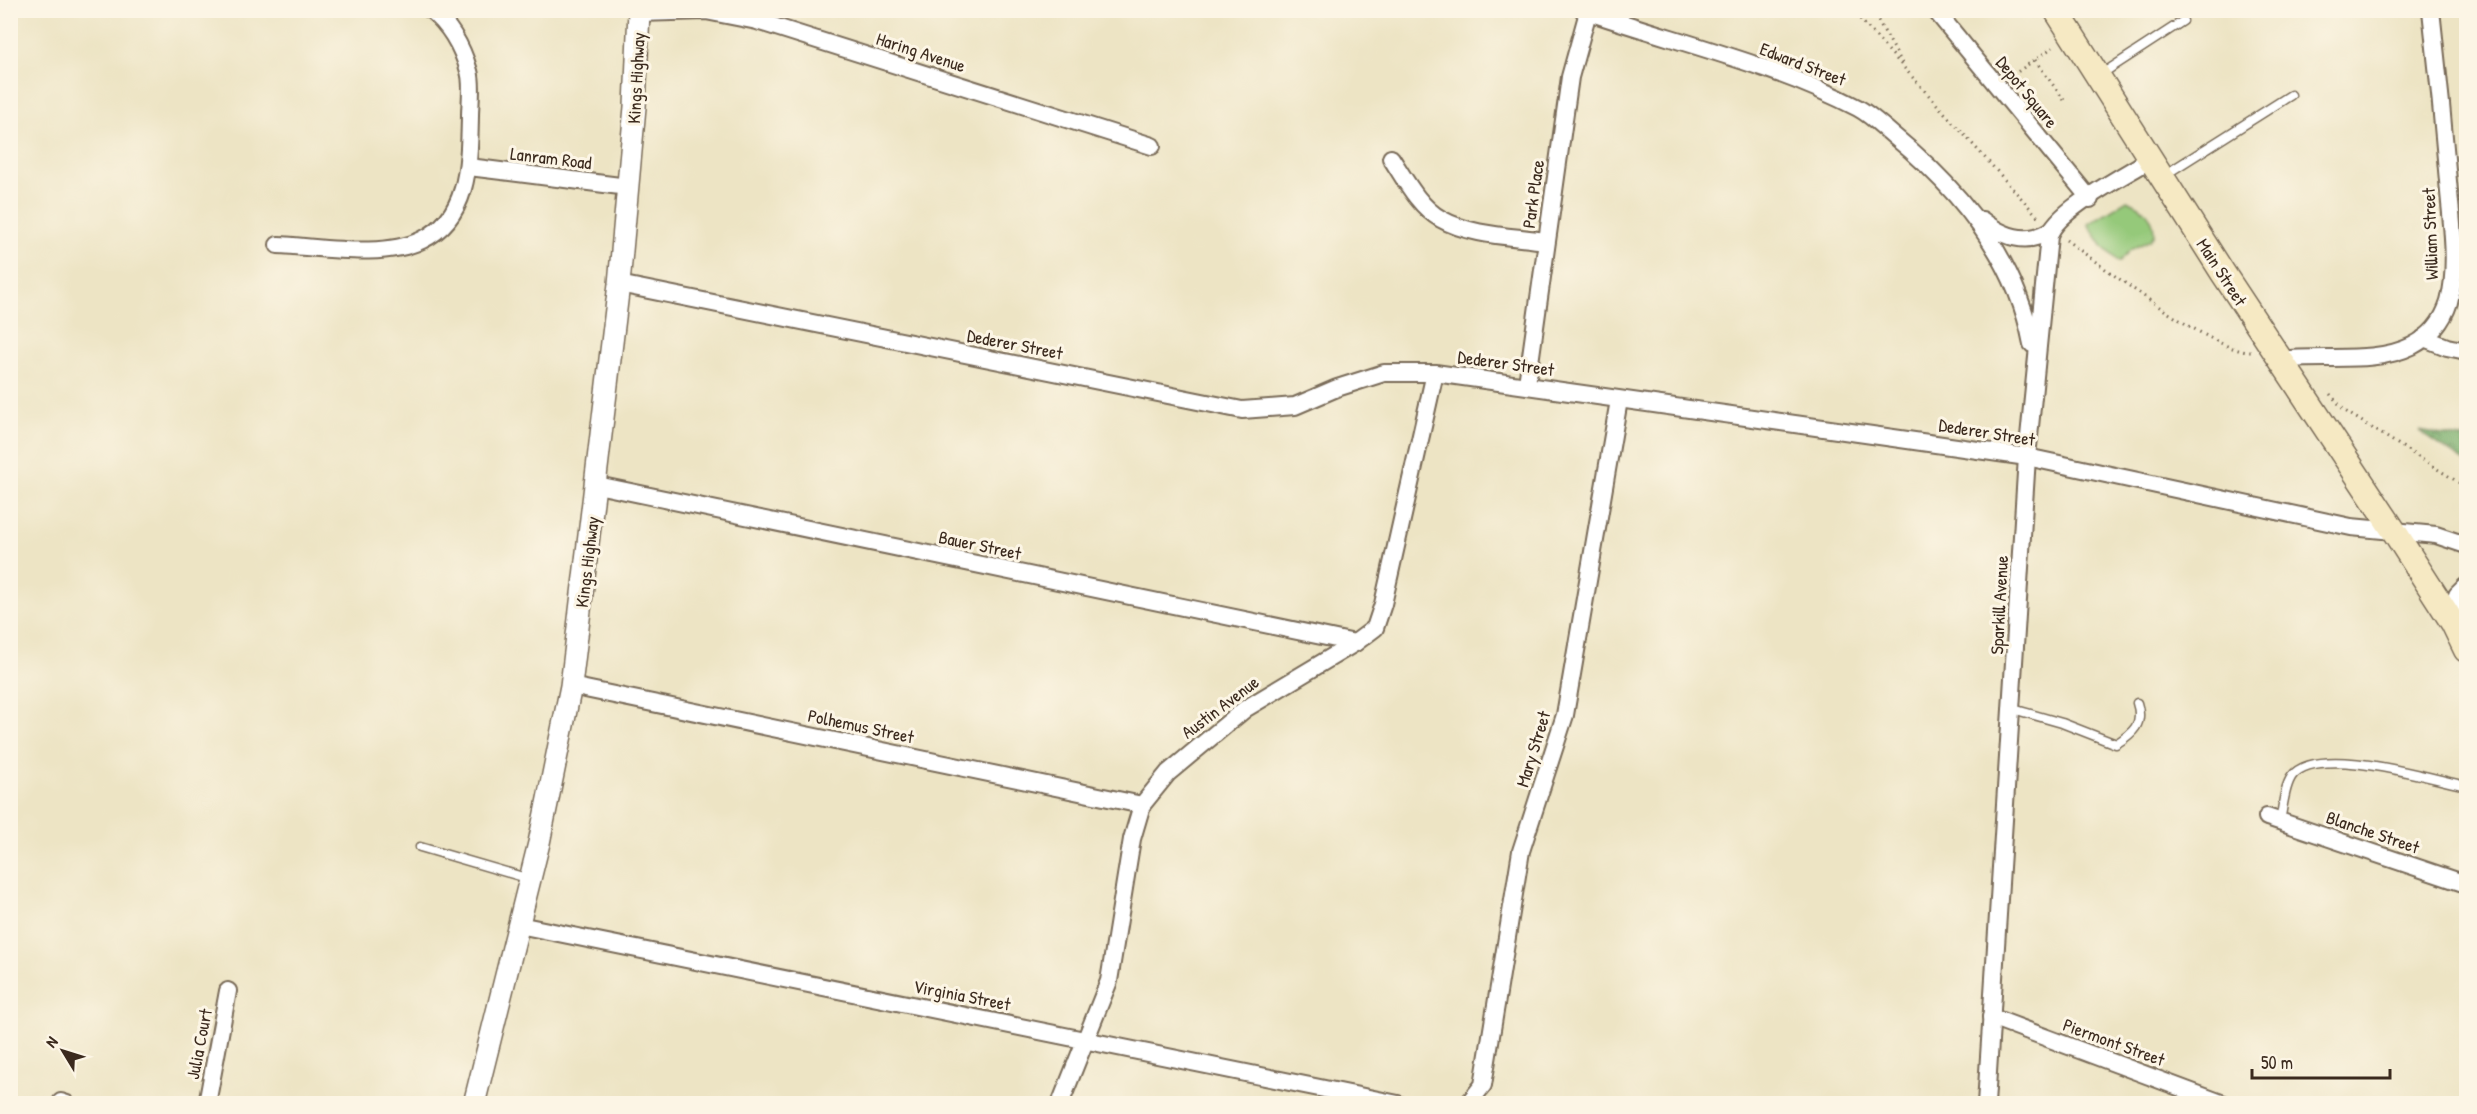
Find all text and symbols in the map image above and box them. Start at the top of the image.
street label: Haring Avenue [873,26,969,78]
street label: Kings Highway [621,31,651,124]
street label: Edward Street [1756,36,1850,92]
street label: Depot Square [1990,51,2064,133]
street label: Lanram Road [509,141,593,175]
street label: Park Place [1516,158,1550,230]
street label: William Street [2416,187,2444,281]
street label: Main Street [2191,233,2254,311]
street label: Dederer Street [965,322,1066,366]
street label: Dederer Street [1456,344,1557,382]
street label: Dederer Street [1937,412,2038,452]
street label: Kings Highway [569,515,605,609]
street label: Bauer Street [937,524,1024,566]
street label: Sparkill Avenue [1984,555,2014,655]
street label: Austin Avenue [1176,670,1264,744]
street label: Polhemus Street [806,703,917,750]
street label: Mary Street [1510,707,1557,790]
street label: Blanche Street [2323,804,2424,860]
street label: Virginia Street [911,973,1013,1017]
street label: Julia Court [180,1006,218,1081]
street label: Piermont Street [2060,1012,2169,1072]
north arrow [33,1021,93,1081]
text: N [40,1031,63,1052]
scale bar [2252,1042,2390,1080]
text: 50 m [2261,1050,2293,1075]

